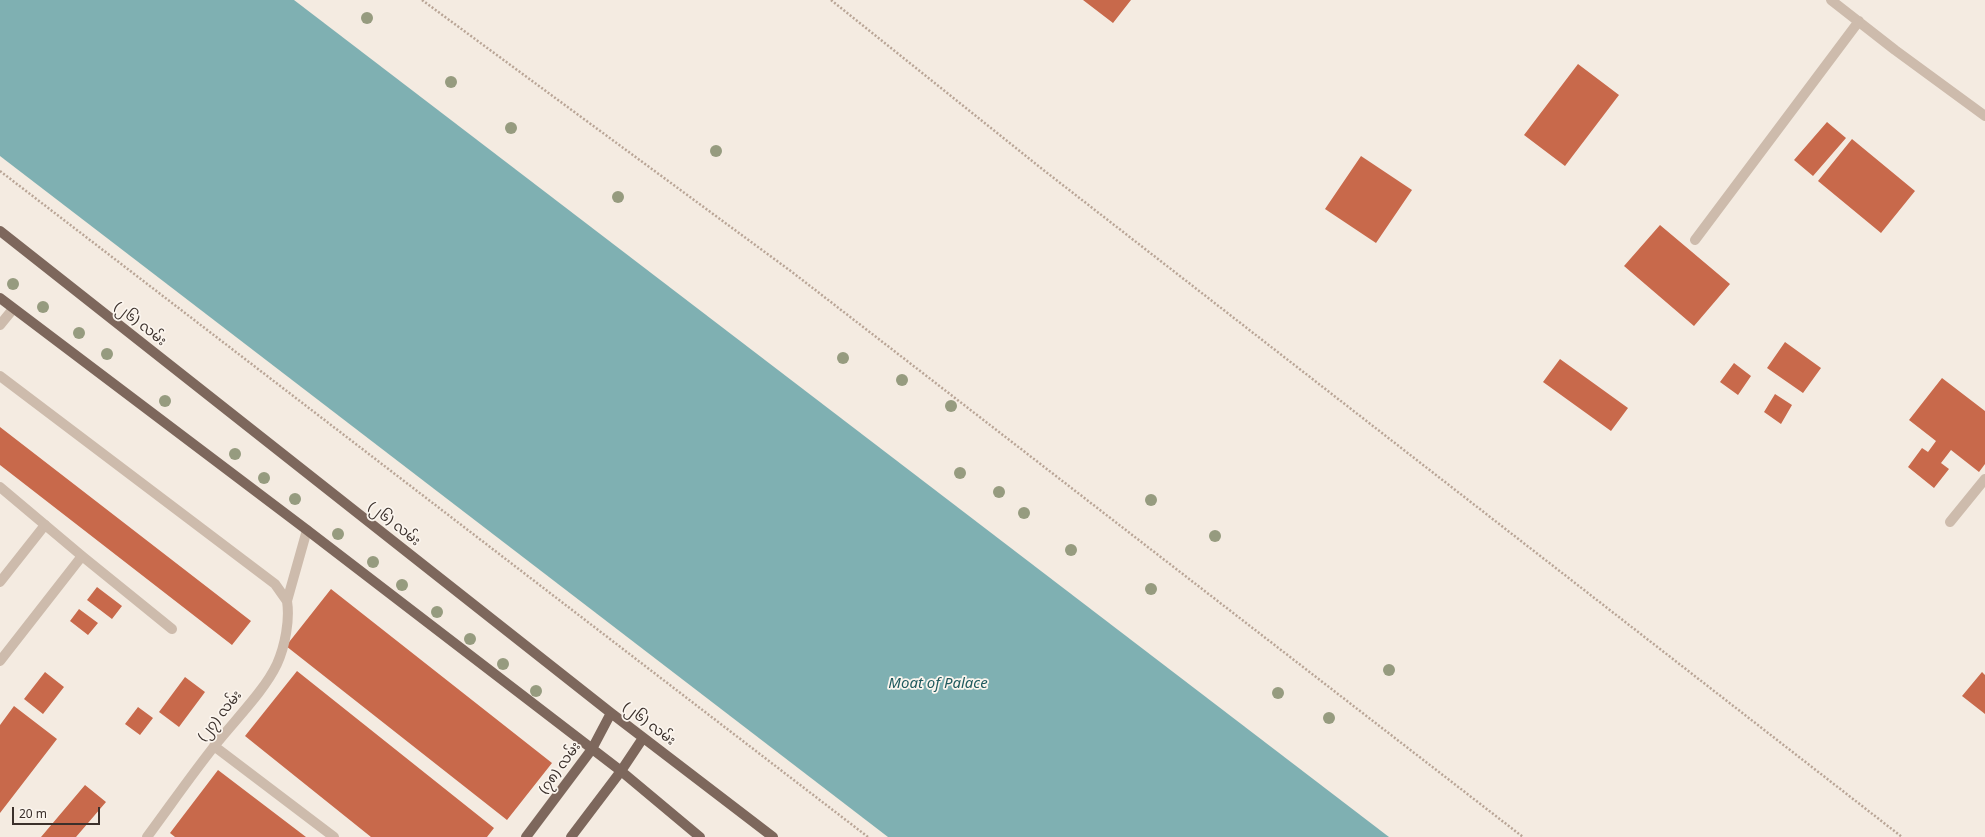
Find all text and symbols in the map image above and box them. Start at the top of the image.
street label: (၂၆) လမ်း [111,298,169,350]
street label: (၂၆) လမ်း [365,498,423,550]
water label: Moat of Palace [888,675,988,693]
street label: (၂၇) လမ်း [194,687,246,745]
street label: (၂၆) လမ်း [619,699,679,749]
street label: (၇၈) လမ်း [535,739,585,797]
scale bar [14,799,102,825]
text: 20 m [19,805,47,822]

